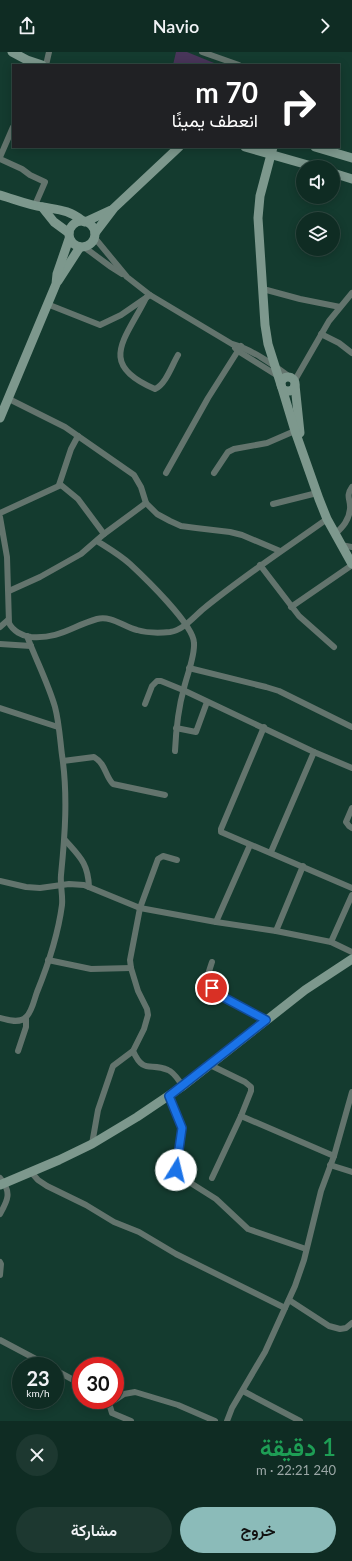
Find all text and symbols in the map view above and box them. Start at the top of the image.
icon: share [16,15,38,37]
text: Navio [153,15,199,37]
icon: forward [314,15,336,37]
text: 70 m [195,75,258,109]
icon: right [272,80,324,132]
text: انعطف يمينًا [172,109,258,131]
map controls [296,160,340,256]
button: sound [296,160,340,204]
button: layers [296,212,340,256]
pin [195,971,229,1005]
icon: arrive [201,977,223,999]
position arrow [155,1149,197,1191]
speed limit sign: 30 [72,1357,124,1409]
text: 23 [26,1366,50,1390]
text: km/h [26,1387,50,1399]
text: 1 دقيقة [260,1432,336,1461]
button: close [16,1434,58,1476]
text: 240 m · 22:21 [256,1462,336,1478]
button: مشاركة [16,1507,172,1553]
button: خروج [180,1507,336,1553]

